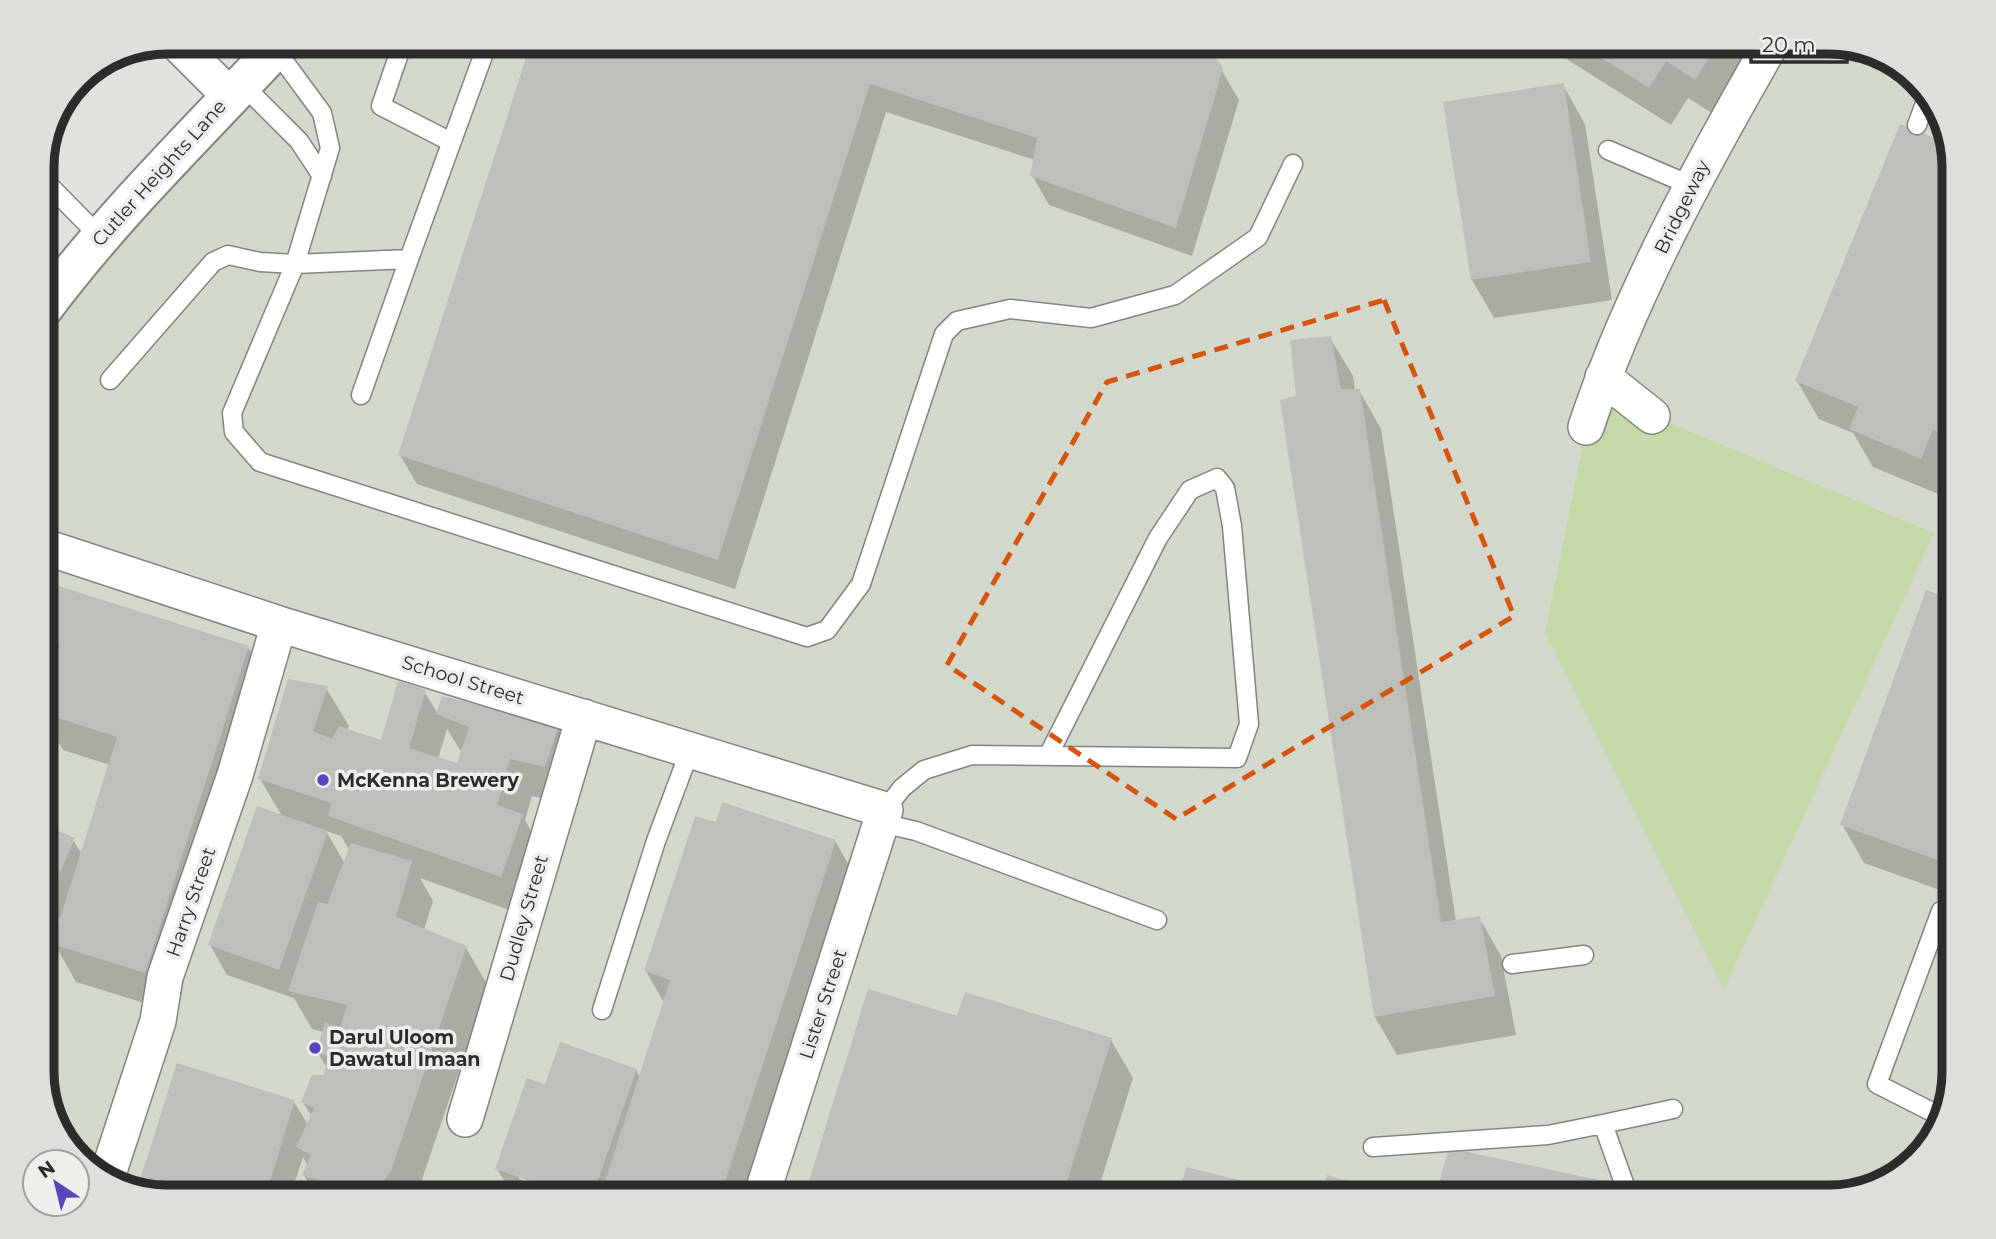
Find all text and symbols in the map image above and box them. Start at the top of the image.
scale bar [1751,21,1847,65]
text: 20 m [1762,32,1816,57]
street label: Cutler Heights Lane [87,95,231,251]
street label: Bridgeway [1649,156,1715,258]
street label: School Street [399,651,527,710]
place label: McKenna Brewery [337,769,519,792]
marker: McKenna Brewery [315,772,331,788]
street label: Harry Street [162,844,221,960]
street label: Dudley Street [495,852,553,984]
street label: Lister Street [794,946,852,1062]
place label: Darul Uloom Dawatul Imaan [329,1026,481,1071]
marker: Darul Uloom Dawatul Imaan [307,1040,323,1056]
north arrow [21,1148,91,1218]
text: N [34,1156,59,1183]

